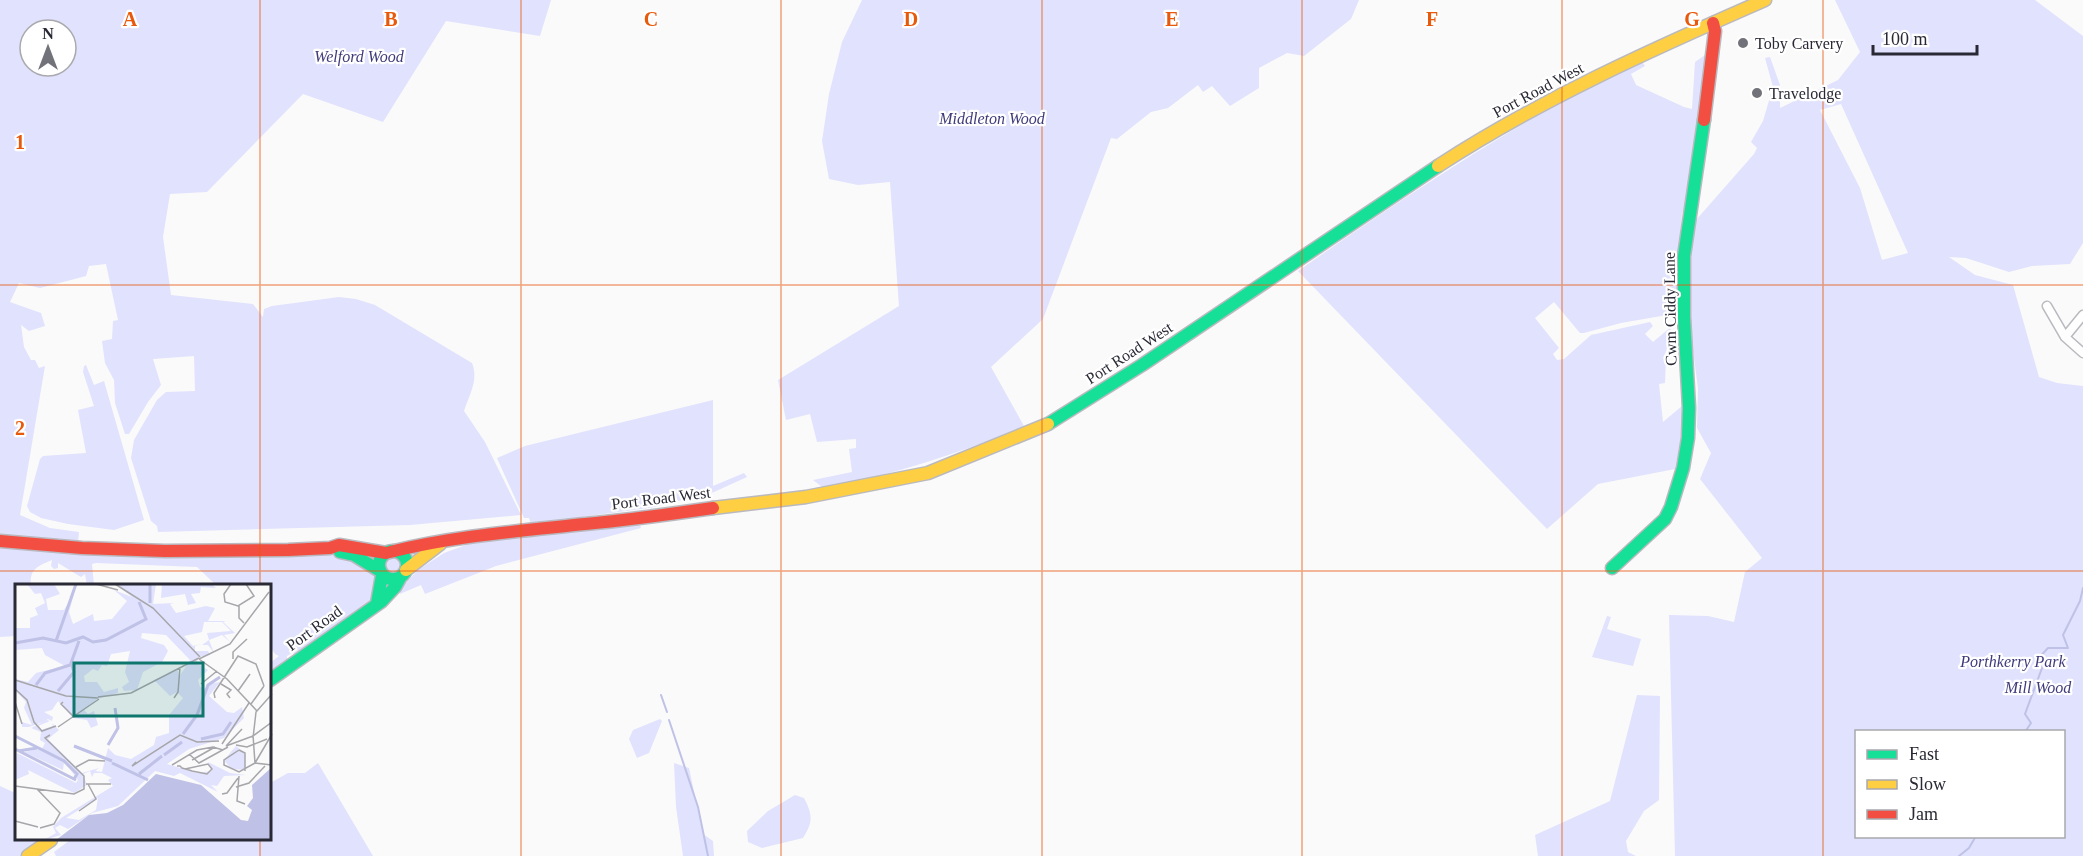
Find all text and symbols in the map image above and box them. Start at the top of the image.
text: A [123,8,138,30]
text: B [384,8,398,30]
text: C [644,8,658,30]
text: D [904,8,918,30]
text: E [1165,8,1179,30]
text: F [1426,8,1438,30]
text: G [1684,8,1700,30]
north arrow [18,18,78,78]
scale bar [1873,18,1976,56]
text: N [42,25,54,42]
text: 100 m [1882,29,1928,49]
place label: Toby Carvery [1755,35,1843,53]
marker: Toby Carvery [1736,36,1750,50]
park label: Welford Wood [314,48,405,66]
street label: Port Road West [1490,59,1587,121]
place label: Travelodge [1769,85,1841,103]
marker: Travelodge [1750,86,1764,100]
park label: Middleton Wood [938,110,1046,127]
text: 1 [15,131,25,153]
street label: Cwm Ciddy Lane [1661,252,1680,366]
street label: Port Road West [1083,318,1176,387]
text: 2 [15,417,25,439]
street label: Port Road West [610,483,712,513]
inset map [15,584,272,841]
street label: Port Road [283,602,345,654]
park label: Porthkerry Park [1959,653,2067,671]
park label: Mill Wood [2004,679,2072,696]
legend [1855,730,2065,838]
text: Fast [1909,744,1939,764]
text: Slow [1909,774,1946,794]
text: Jam [1909,804,1938,824]

